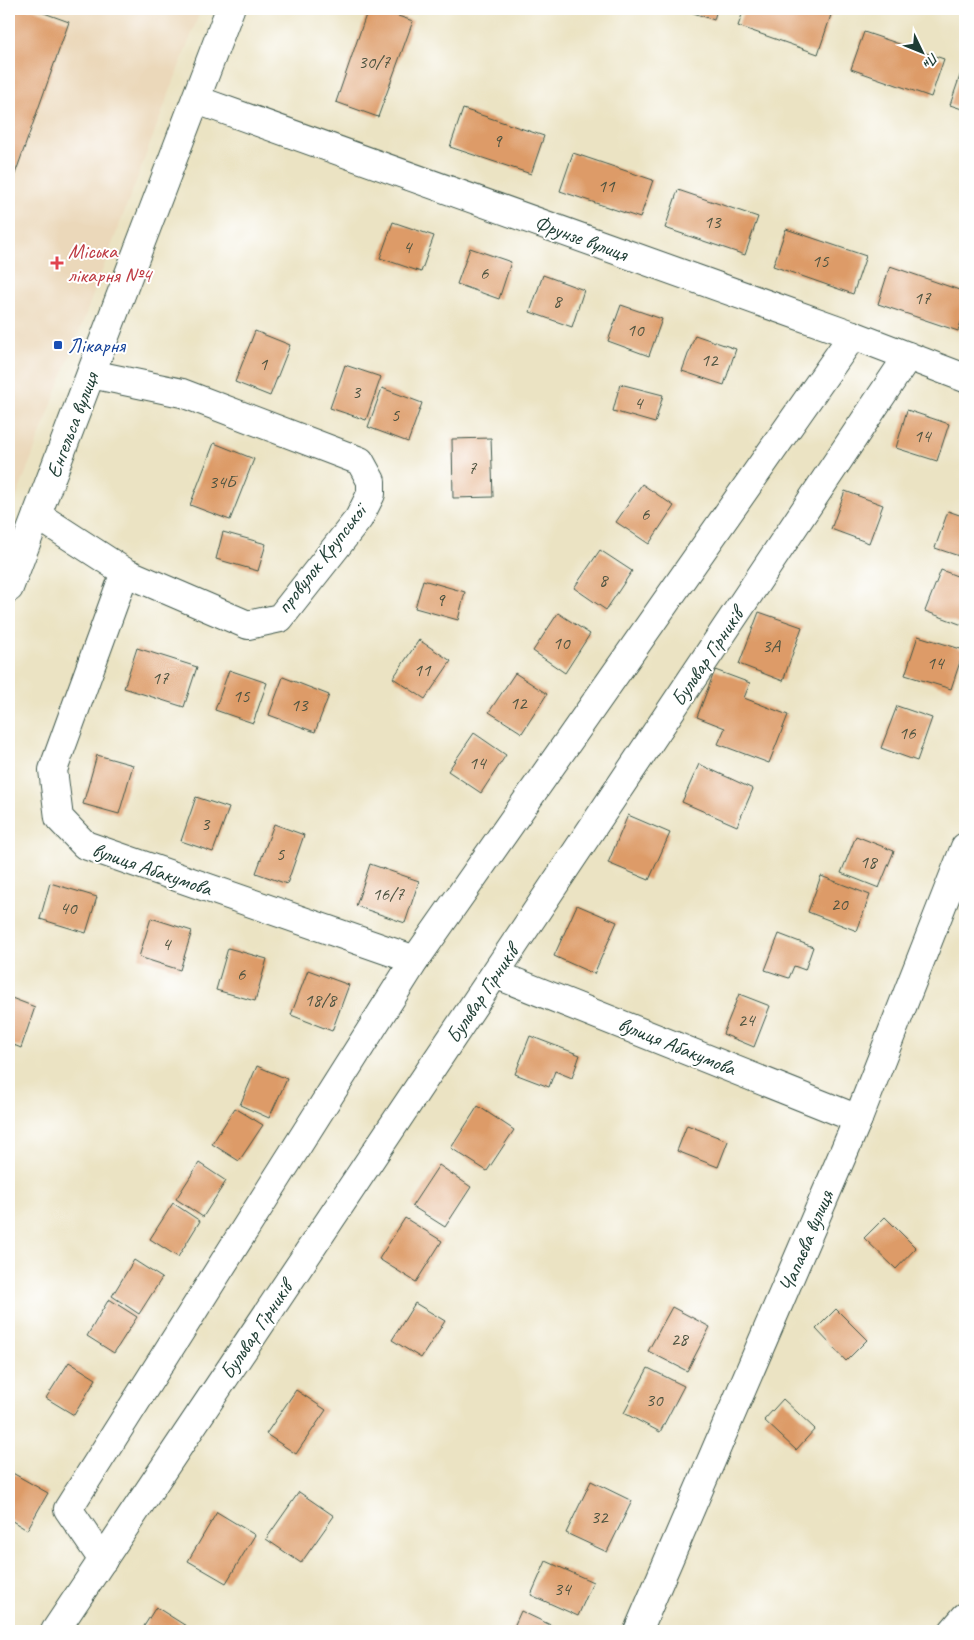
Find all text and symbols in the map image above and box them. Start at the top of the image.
north arrow [896,28,946,78]
text: Пн [919,49,942,72]
house number: 30/7 [358,50,391,74]
house number: 9 [493,129,503,153]
house number: 11 [597,174,616,198]
street label: Фрунзе вулиця [531,209,632,267]
house number: 13 [703,210,722,234]
house number: 4 [403,235,414,259]
place label: Міська лікарня №4 [68,238,154,288]
house number: 15 [811,249,830,273]
marker: Міська лікарня №4 [50,256,64,270]
house number: 6 [480,261,490,285]
house number: 17 [913,286,932,310]
house number: 8 [553,289,564,313]
house number: 10 [626,318,645,342]
place label: Лікарня [68,332,126,358]
marker: Лікарня [52,339,64,351]
house number: 12 [700,348,719,372]
house number: 1 [259,352,269,376]
street label: Енгельса вулиця [40,367,104,481]
house number: 3 [352,380,362,404]
house number: 4 [634,391,645,415]
house number: 5 [391,403,401,427]
house number: 14 [913,424,933,448]
house number: 7 [468,456,478,480]
house number: 34Б [209,470,239,494]
street label: провулок Крупської [270,496,374,619]
house number: 6 [641,502,651,526]
house number: 8 [599,568,610,592]
house number: 9 [436,588,446,612]
street label: Бульвар Гірників [665,599,752,711]
house number: 10 [552,631,571,655]
house number: 3А [762,634,782,658]
house number: 14 [926,651,946,675]
house number: 11 [413,658,432,682]
house number: 17 [151,666,170,690]
house number: 15 [232,684,251,708]
house number: 12 [509,691,528,715]
house number: 13 [290,693,309,717]
house number: 16 [898,721,917,745]
house number: 14 [468,751,488,775]
house number: 3 [201,812,211,836]
street label: вулиця Абакумова [89,836,217,902]
house number: 5 [276,842,286,866]
house number: 18 [859,850,879,874]
house number: 16/7 [372,882,405,906]
house number: 20 [830,892,849,916]
house number: 40 [59,896,78,920]
house number: 4 [162,932,173,956]
street label: Бульвар Гірників [440,936,527,1048]
house number: 6 [237,962,247,986]
house number: 18/8 [304,988,338,1012]
house number: 24 [737,1008,757,1032]
street label: вулиця Абакумова [614,1011,741,1082]
street label: Чапаєва вулиця [773,1185,840,1296]
street label: Бульвар Гірників [214,1272,301,1384]
house number: 28 [670,1327,690,1351]
house number: 30 [645,1388,664,1412]
house number: 32 [590,1505,609,1529]
house number: 34 [553,1577,573,1601]

